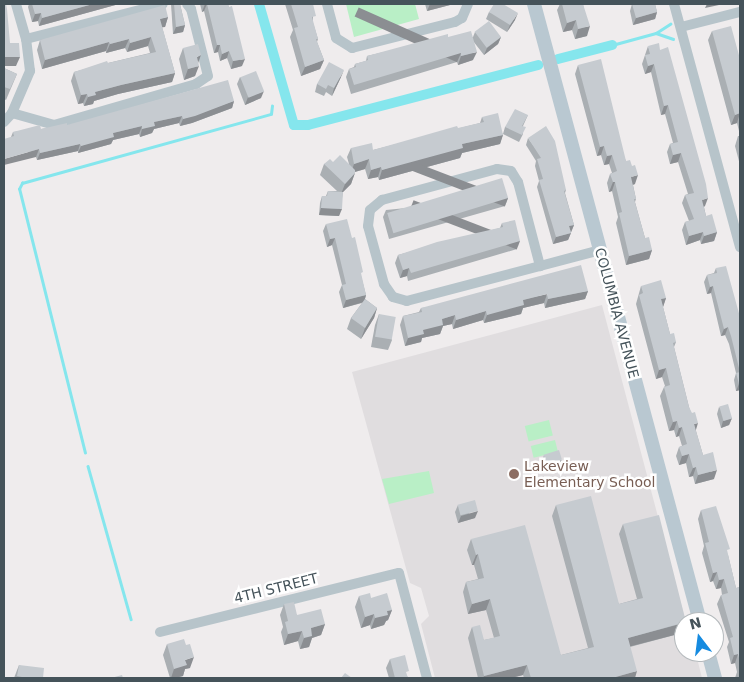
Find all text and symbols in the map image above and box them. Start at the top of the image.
street label: COLUMBIA AVENUE [591,246,643,380]
place label: Lakeview Elementary School [524,458,656,491]
marker: Lakeview Elementary School [508,468,520,480]
street label: 4TH STREET [232,569,320,607]
north arrow [674,612,724,662]
text: N [688,614,703,633]

